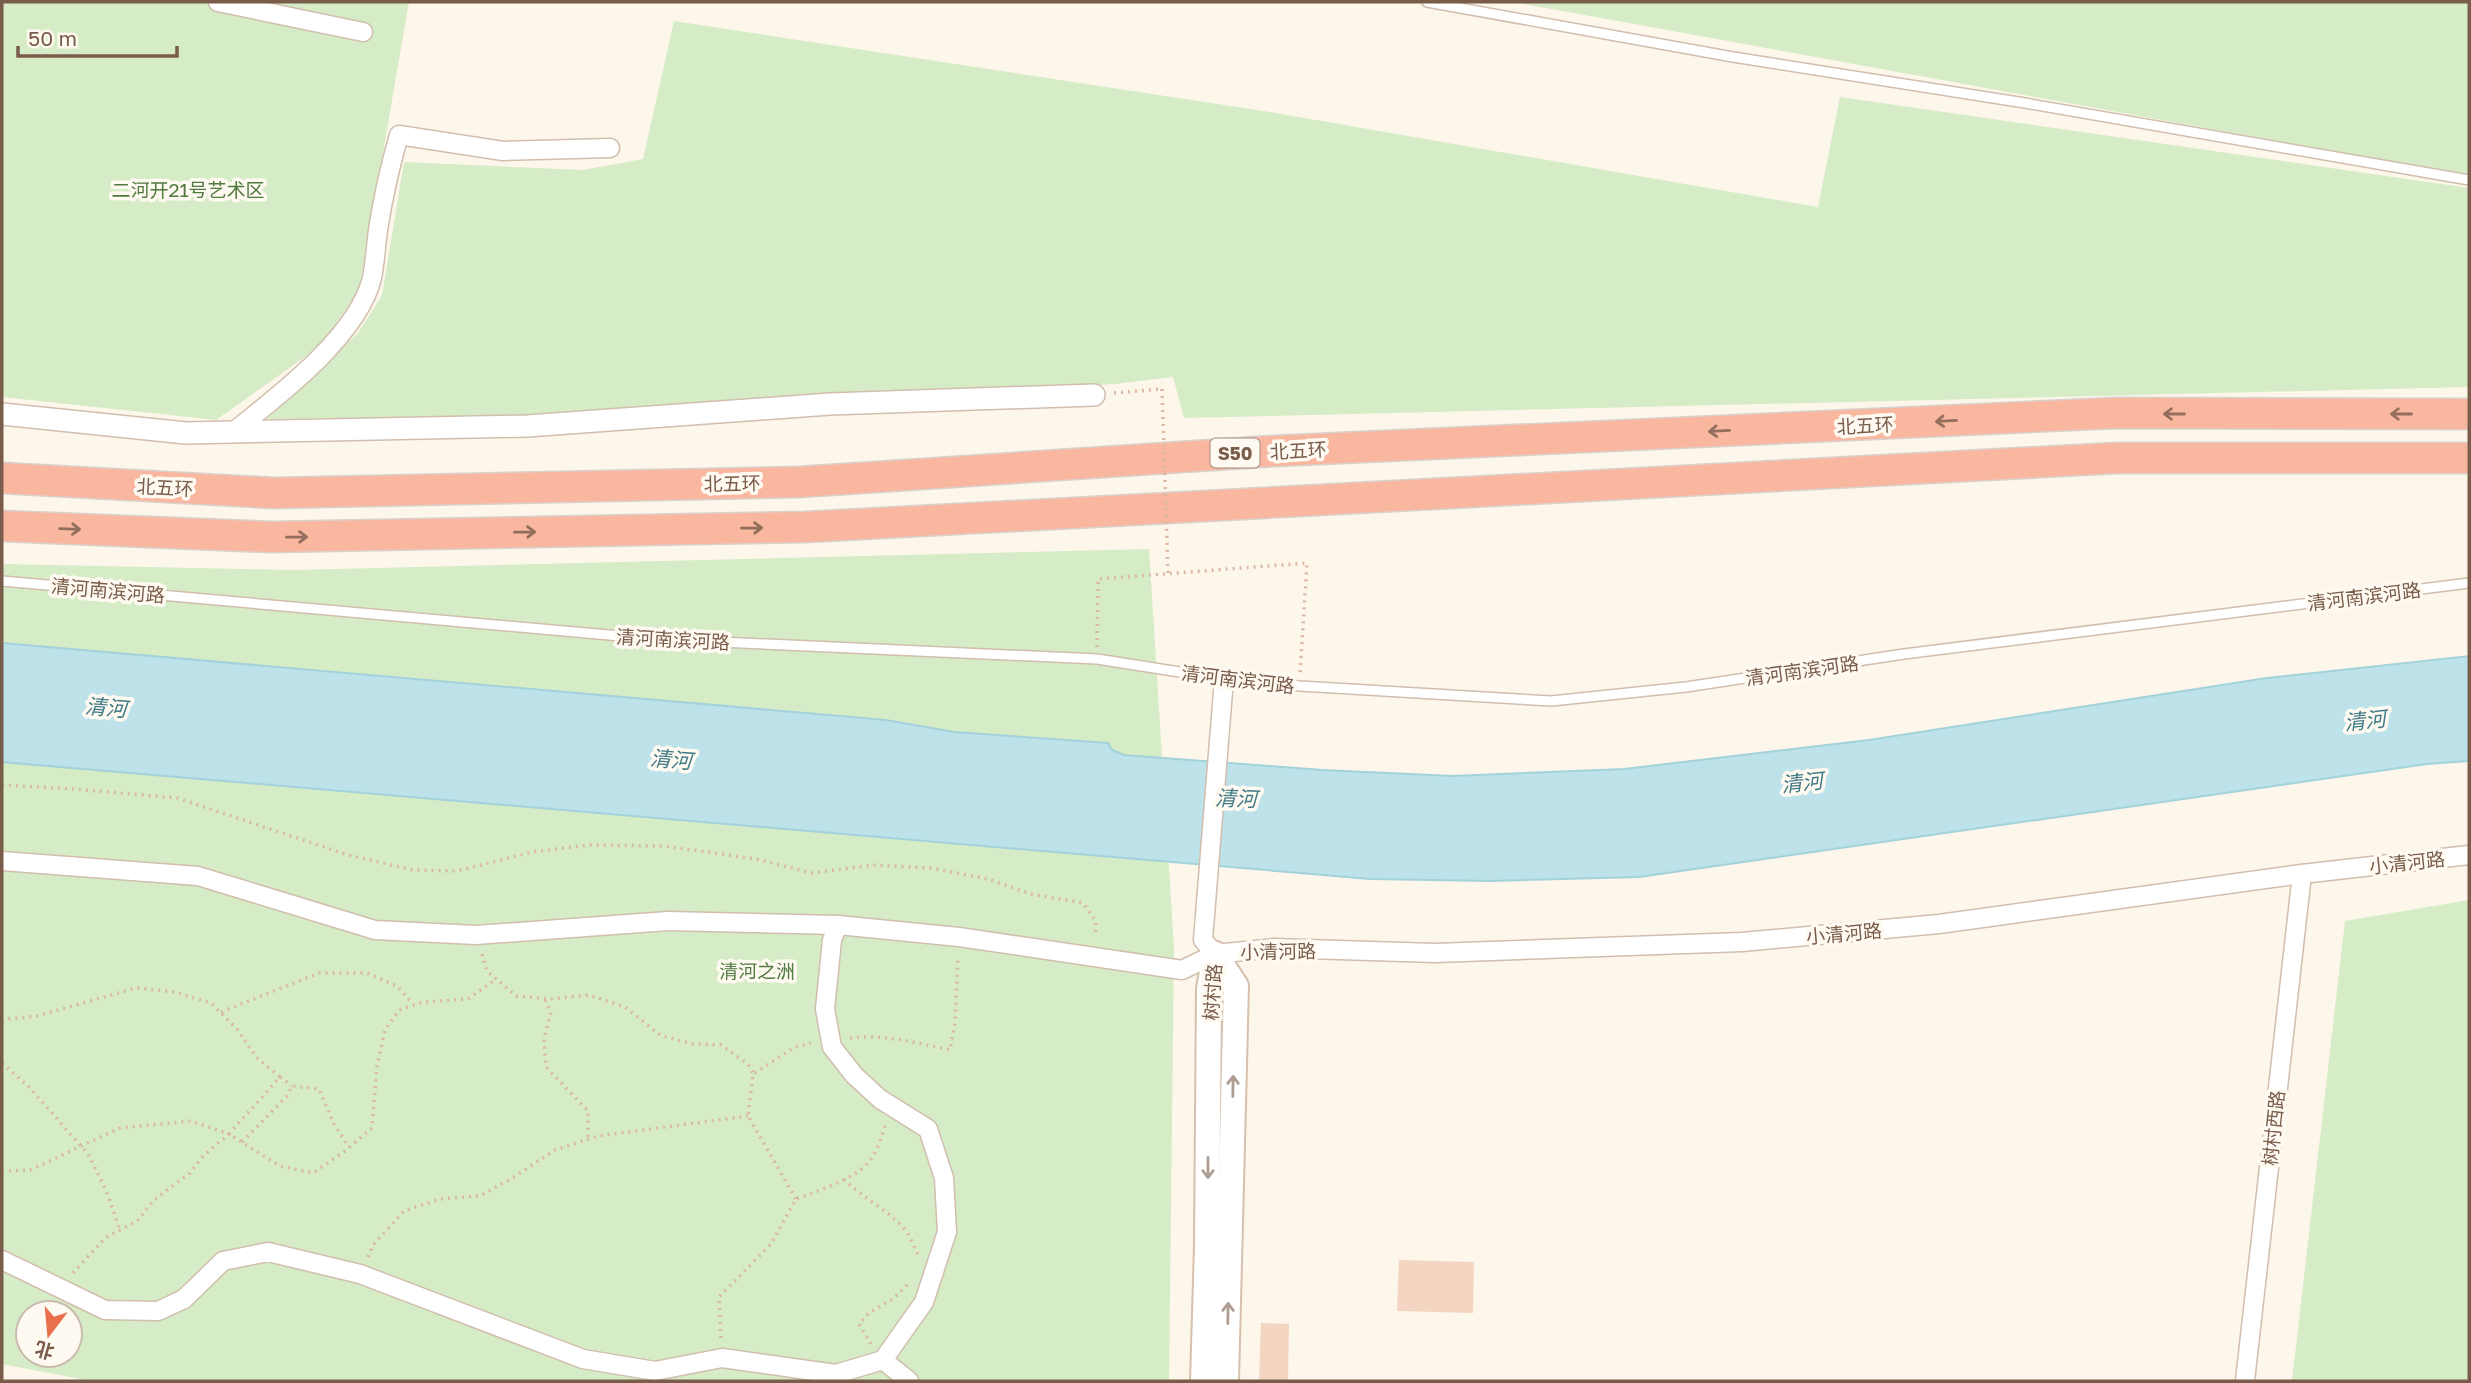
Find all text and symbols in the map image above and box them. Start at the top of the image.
scale bar [18,14,177,58]
text: 50 m [28,25,77,51]
park label: 二河开21号艺术区 [111,178,265,201]
one-way arrow [2162,407,2185,421]
one-way arrow [2390,407,2413,421]
street label: 北五环 [1836,412,1894,438]
one-way arrow [1935,415,1958,428]
one-way arrow [1708,425,1731,438]
street label: 北五环 [1269,437,1327,463]
road number: S50 [1210,438,1260,467]
street label: 北五环 [703,471,761,495]
street label: 北五环 [136,474,194,500]
one-way arrow [740,521,763,534]
one-way arrow [58,522,81,535]
one-way arrow [513,525,536,539]
one-way arrow [285,530,308,543]
street label: 清河南滨河路 [50,574,166,606]
street label: 清河南滨河路 [2306,578,2422,614]
street label: 清河南滨河路 [615,625,731,653]
street label: 清河南滨河路 [1744,651,1860,689]
street label: 清河南滨河路 [1180,661,1296,697]
water label: 清河 [84,692,132,722]
water label: 清河 [2343,704,2391,735]
water label: 清河 [649,744,697,774]
water label: 清河 [1780,766,1828,797]
water label: 清河 [1215,784,1261,812]
street label: 小清河路 [2368,847,2446,877]
street label: 小清河路 [1805,918,1883,948]
street label: 小清河路 [1240,939,1316,963]
park label: 清河之洲 [719,959,795,982]
street label: 树村路 [1199,963,1225,1021]
one-way arrow [1227,1074,1240,1097]
street label: 树村西路 [2258,1089,2288,1167]
one-way arrow [1201,1157,1215,1180]
north arrow [14,1299,84,1369]
one-way arrow [1221,1302,1235,1325]
text: 北 [32,1337,56,1364]

